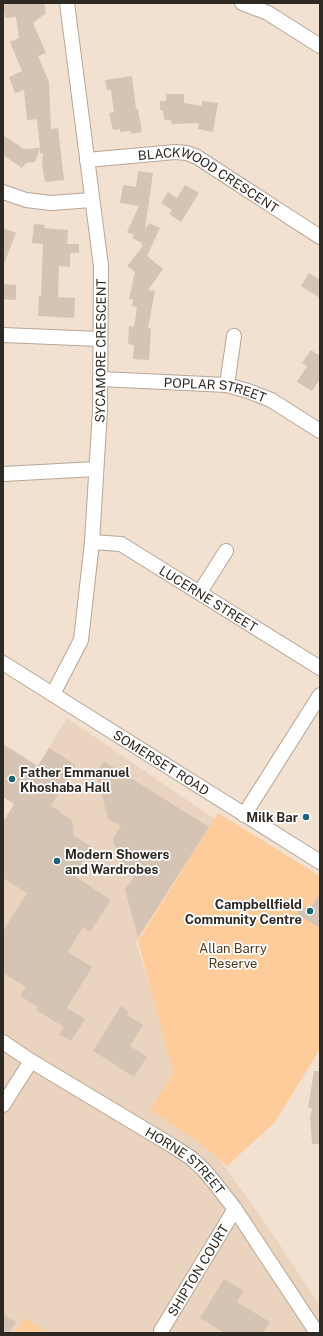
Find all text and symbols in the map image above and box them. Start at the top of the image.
street label: BLACKWOOD CRESCENT [137,144,281,216]
street label: SYCAMORE CRESCENT [92,278,109,423]
street label: POPLAR STREET [163,375,269,406]
street label: LUCERNE STREET [156,563,260,635]
street label: SOMERSET ROAD [110,727,212,798]
place label: Father Emmanuel Khoshaba Hall [20,765,130,795]
marker: Father Emmanuel Khoshaba Hall [7,774,17,784]
place label: Milk Bar [246,810,299,825]
marker: Milk Bar [301,812,311,822]
place label: Modern Showers and Wardrobes [65,847,170,877]
marker: Modern Showers and Wardrobes [52,856,62,866]
place label: Campbellfield Community Centre [185,897,302,927]
marker: Campbellfield Community Centre [305,906,315,916]
park label: Allan Barry Reserve [199,941,267,971]
street label: HORNE STREET [143,1124,228,1197]
street label: SHIPTON COURT [165,1222,232,1319]

